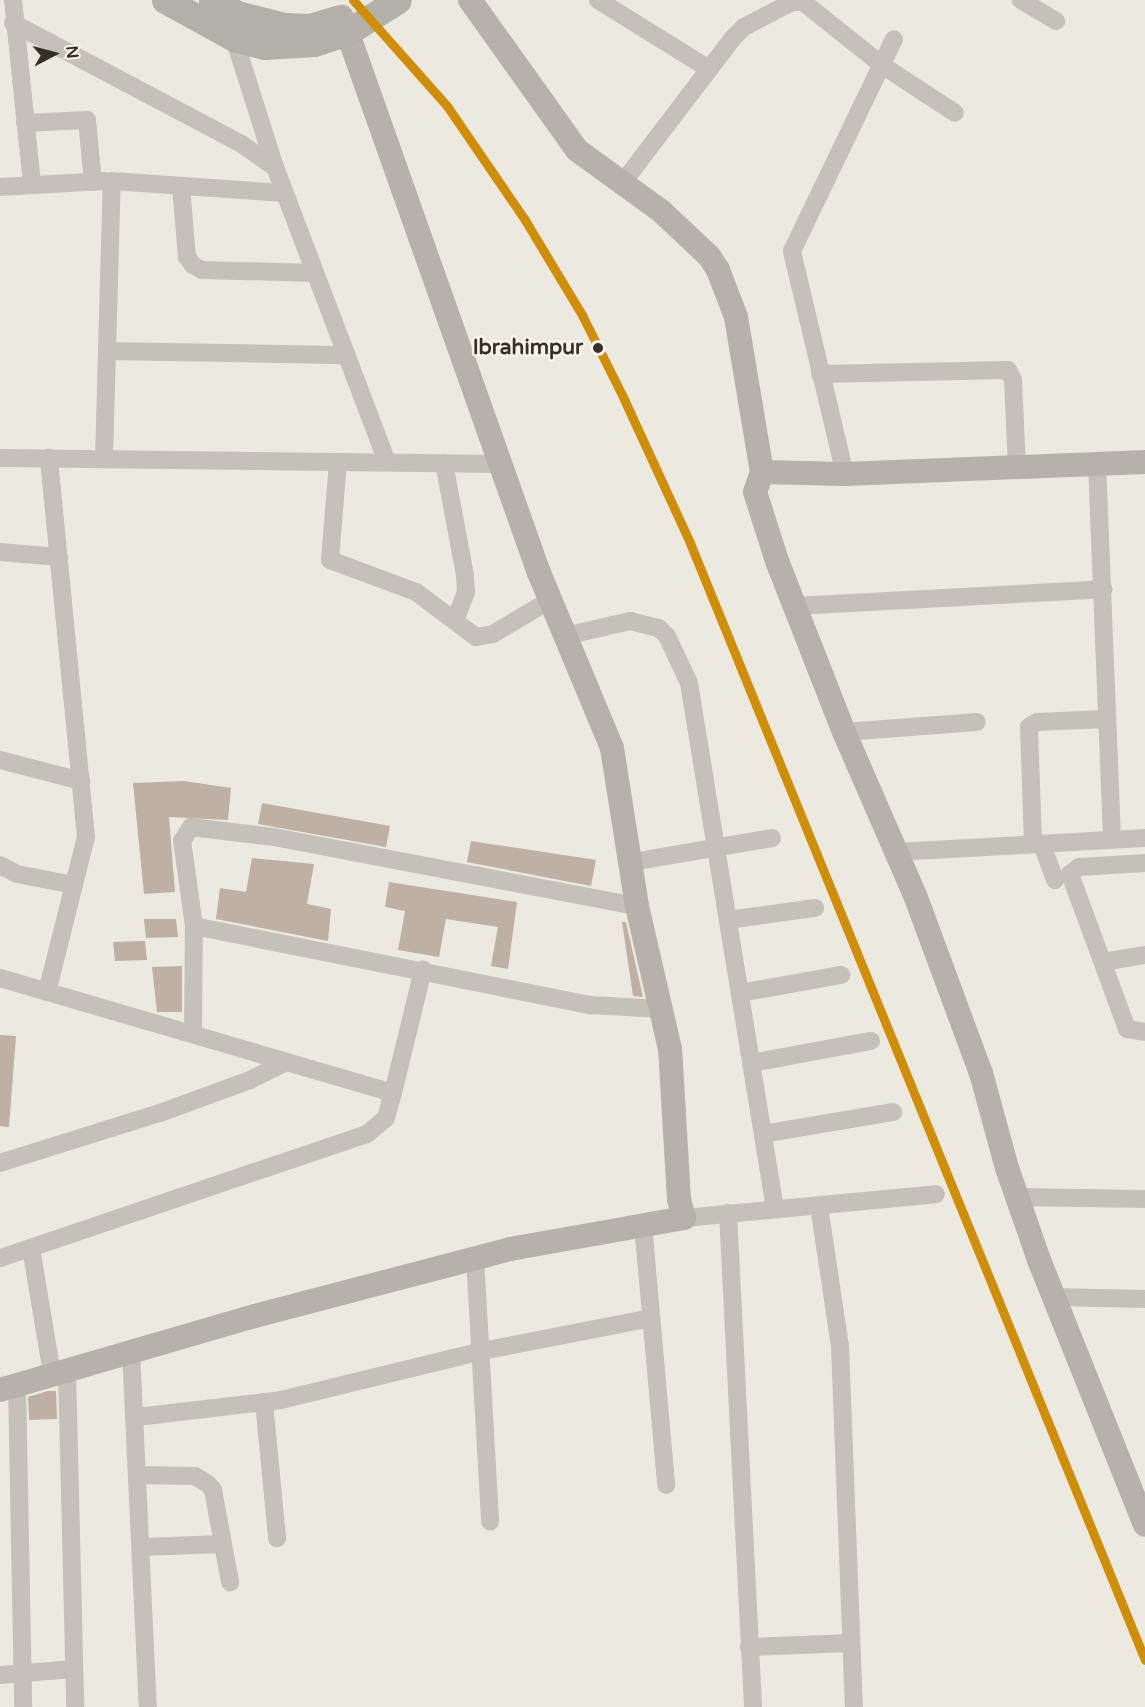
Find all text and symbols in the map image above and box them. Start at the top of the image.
north arrow [24,24,84,84]
text: N [61,45,83,60]
place label: Ibrahimpur [473,335,583,361]
marker: Ibrahimpur [588,338,608,358]

